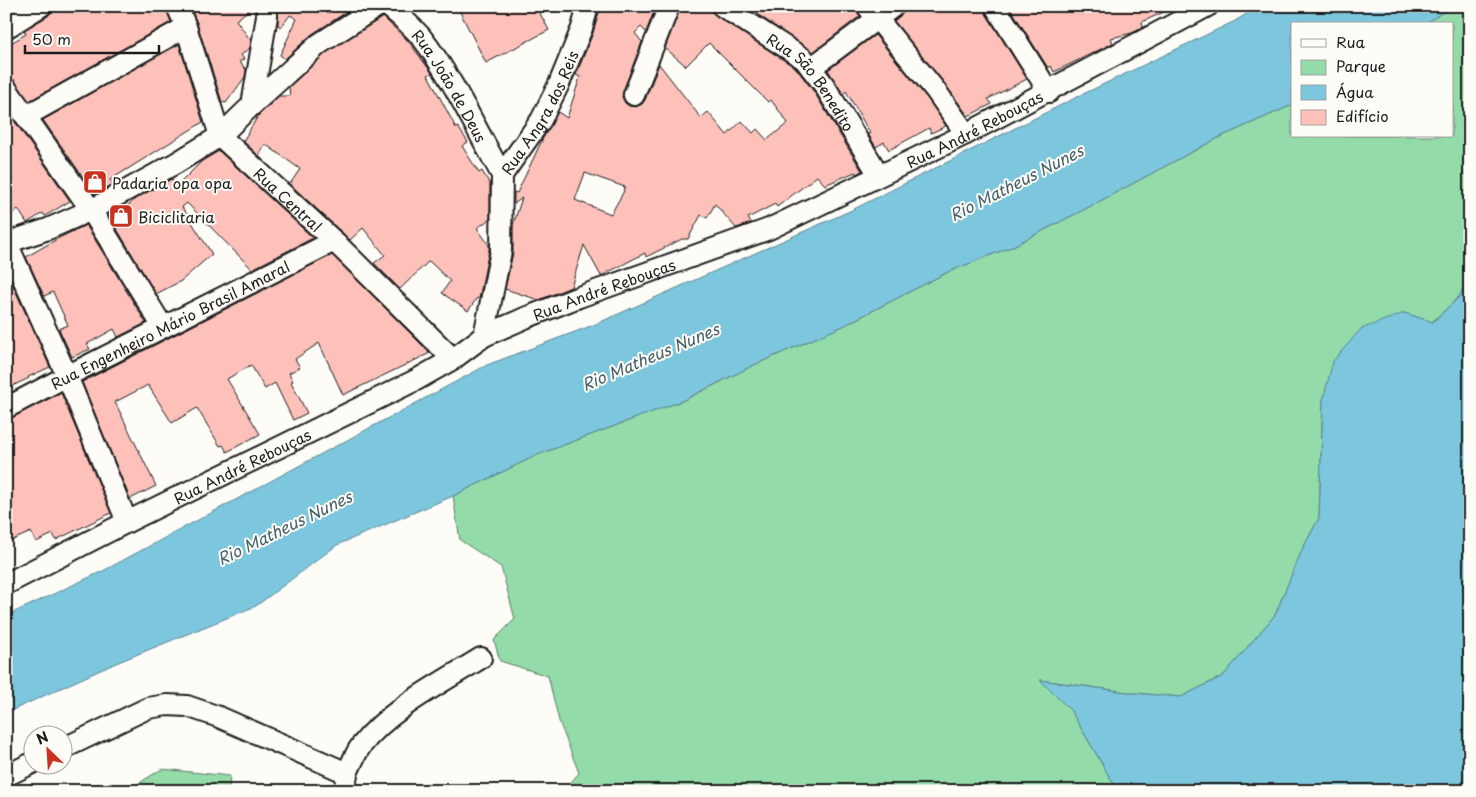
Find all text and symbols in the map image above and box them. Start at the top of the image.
scale bar [25,22,159,54]
legend [1291,22,1454,138]
street label: Rua João de Deus [407,24,493,146]
text: 50 m [32,27,71,50]
street label: Rua São Benedito [763,27,861,135]
text: Rua [1336,30,1365,53]
street label: Rua Angra dos Reis [495,47,583,179]
text: Parque [1336,54,1386,77]
text: Água [1336,80,1374,103]
street label: Rua André Rebouças [902,84,1047,173]
text: Edifício [1336,104,1389,127]
water label: Rio Matheus Nunes [945,137,1089,226]
street label: Rua Central [249,162,328,236]
shop icon: Padaria opa opa [82,169,108,195]
place label: Padaria opa opa [112,171,232,194]
shop icon: Biciclitaria [108,203,134,229]
place label: Biciclitaria [138,205,215,228]
street label: Rua André Rebouças [529,252,678,326]
street label: Rua Engenheiro Mário Brasil Amaral [46,254,293,394]
water label: Rio Matheus Nunes [578,316,724,396]
street label: Rua André Rebouças [169,422,315,509]
water label: Rio Matheus Nunes [213,483,357,570]
north arrow [22,724,72,774]
text: N [33,726,52,750]

